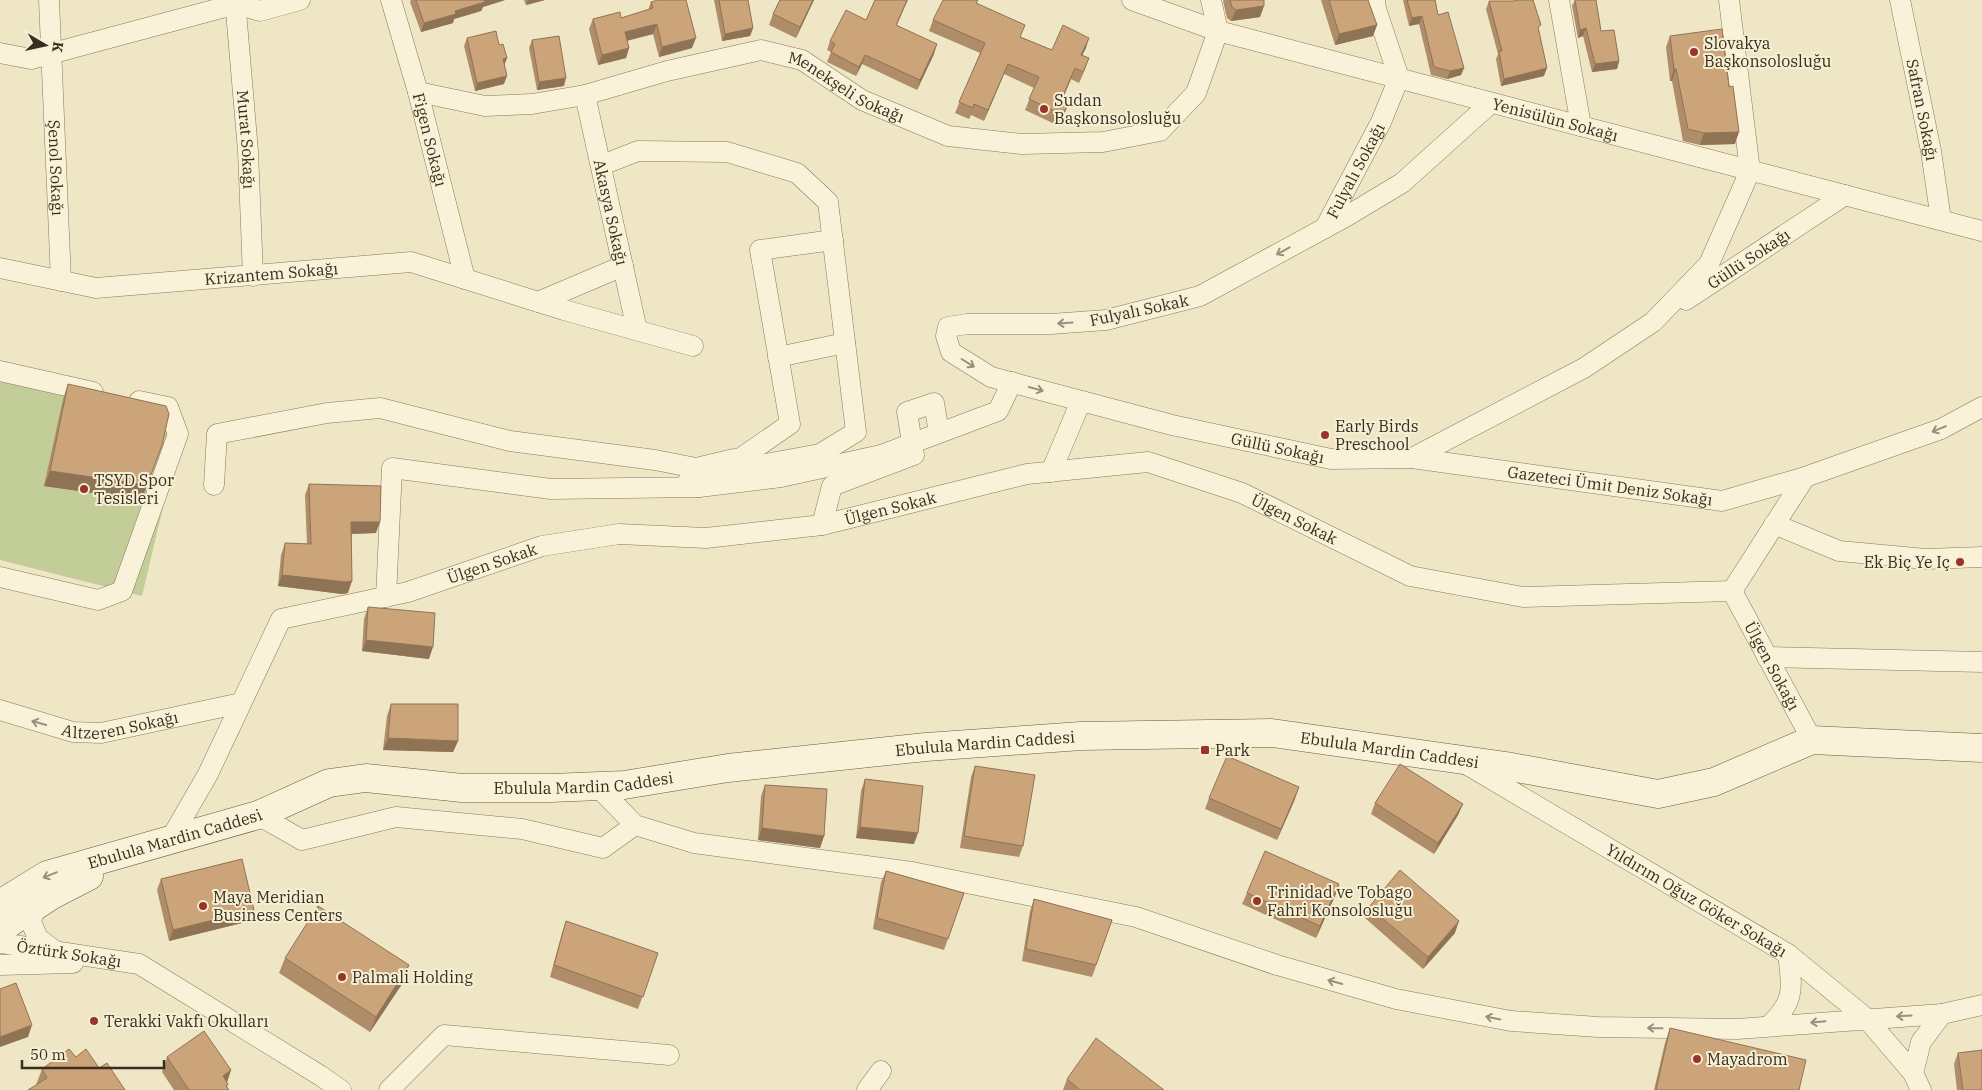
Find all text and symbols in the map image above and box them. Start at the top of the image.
north arrow [20,20,70,70]
place label: Slovakya Başkonsolosluğu [1704,33,1832,71]
text: K [48,40,68,54]
marker: Slovakya Başkonsolosluğu [1688,46,1700,58]
street label: Menekşeli Sokağı [786,47,908,127]
street label: Safran Sokağı [1902,57,1942,162]
street label: Murat Sokağı [233,89,260,189]
place label: Sudan Başkonsolosluğu [1054,90,1182,128]
street label: Figen Sokağı [409,91,451,189]
street label: Yenisülün Sokağı [1490,93,1620,145]
marker: Sudan Başkonsolosluğu [1038,103,1050,115]
street label: Şenol Sokağı [44,119,68,216]
street label: Fulyalı Sokağı [1322,119,1389,222]
street label: Akasya Sokağı [590,157,632,267]
street label: Güllü Sokağı [1703,224,1794,293]
one-way arrow [1275,246,1290,256]
street label: Krizantem Sokağı [204,258,339,289]
street label: Fulyalı Sokak [1088,290,1191,330]
one-way arrow [1057,319,1073,328]
one-way arrow [960,358,974,368]
one-way arrow [1027,385,1043,394]
place label: Early Birds Preschool [1335,416,1419,454]
one-way arrow [1932,425,1947,435]
street label: Güllü Sokağı [1229,428,1326,467]
marker: Early Birds Preschool [1319,429,1331,441]
street label: Gazeteci Ümit Deniz Sokağı [1506,461,1714,510]
place label: TSYD Spor Tesisleri [94,470,174,508]
marker: TSYD Spor Tesisleri [78,483,90,495]
street label: Ülgen Sokak [842,487,939,529]
street label: Ülgen Sokak [1248,489,1341,549]
street label: Ülgen Sokak [444,538,540,588]
place label: Ek Biç Ye Iç [1864,552,1950,572]
marker: Ek Biç Ye Iç [1954,556,1966,568]
street label: Ülgen Sokağı [1740,618,1804,714]
street label: Altzeren Sokağı [59,707,180,743]
one-way arrow [32,718,48,727]
street label: Ebulula Mardin Caddesi [894,726,1076,760]
street label: Ebulula Mardin Caddesi [1299,727,1480,772]
place label: Park [1215,740,1251,760]
marker: Park [1199,744,1211,756]
street label: Ebulula Mardin Caddesi [494,767,675,798]
street label: Ebulula Mardin Caddesi [85,804,265,873]
street label: Yıldırım Oğuz Göker Sokağı [1603,839,1791,961]
one-way arrow [42,872,57,881]
place label: Trinidad ve Tobago Fahri Konsolosluğu [1267,882,1413,920]
place label: Maya Meridian Business Centers [213,887,343,925]
marker: Trinidad ve Tobago Fahri Konsolosluğu [1251,895,1263,907]
marker: Maya Meridian Business Centers [197,900,209,912]
street label: Öztürk Sokağı [16,936,123,971]
place label: Palmali Holding [352,967,473,987]
marker: Palmali Holding [336,971,348,983]
one-way arrow [1328,976,1344,986]
place label: Terakki Vakfı Okulları [104,1011,268,1031]
one-way arrow [1896,1011,1912,1020]
one-way arrow [1486,1012,1502,1022]
marker: Terakki Vakfı Okulları [88,1015,100,1027]
one-way arrow [1810,1017,1826,1027]
one-way arrow [1648,1023,1664,1033]
scale bar [22,1038,165,1070]
text: 50 m [30,1045,66,1064]
place label: Mayadrom [1707,1049,1788,1069]
marker: Mayadrom [1691,1053,1703,1065]

